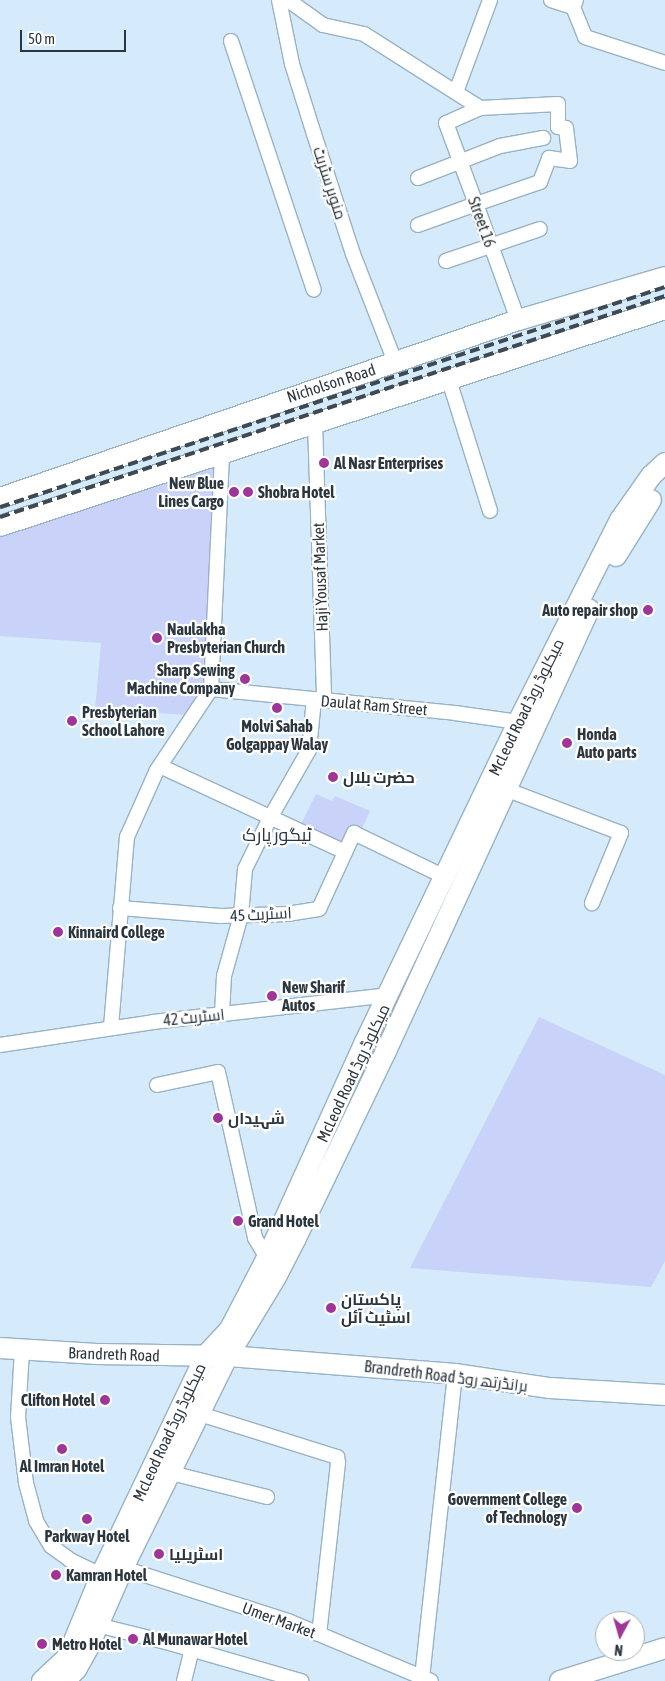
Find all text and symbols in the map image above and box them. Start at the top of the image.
scale bar [22,20,129,52]
text: 50 m [28,30,55,47]
street label: منوہر سٹریٹ [309,144,351,222]
street label: Street 16 [464,194,500,250]
street label: Nicholson Road [284,360,378,406]
place label: Al Nasr Enterprises [334,453,443,473]
marker: Al Nasr Enterprises [318,457,330,469]
place label: New Blue Lines Cargo [158,473,224,511]
place label: Shobra Hotel [258,482,334,502]
marker: New Blue Lines Cargo [228,486,240,498]
marker: Shobra Hotel [242,486,254,498]
street label: Haji Yousaf Market [309,522,331,632]
place label: Auto repair shop [542,600,638,620]
marker: Auto repair shop [642,604,654,616]
place label: Naulakha Presbyterian Church [167,619,285,657]
marker: Naulakha Presbyterian Church [151,632,163,644]
street label: McLeod Road میکلوڈ روڈ [484,635,568,779]
place label: Sharp Sewing Machine Company [127,660,235,698]
marker: Sharp Sewing Machine Company [239,673,251,685]
street label: Daulat Ram Street [320,691,428,719]
place label: Presbyterian School Lahore [82,702,165,740]
marker: Molvi Sahab Golgappay Walay [271,702,283,714]
marker: Presbyterian School Lahore [66,715,78,727]
place label: Molvi Sahab Golgappay Walay [226,716,328,754]
place label: Honda Auto parts [577,724,637,762]
marker: Honda Auto parts [561,737,573,749]
place label: حضرت بلال [343,767,415,787]
marker: حضرت بلال [327,771,339,783]
district label: ٹیگور پارک [242,824,312,846]
street label: اسٹریٹ 45 [230,903,292,925]
place label: Kinnaird College [68,922,165,942]
marker: Kinnaird College [52,926,64,938]
place label: New Sharif Autos [282,977,345,1015]
marker: New Sharif Autos [266,990,278,1002]
street label: McLeod Road میکلوڈ روڈ [313,1001,393,1145]
street label: اسٹریٹ 42 [162,1004,226,1030]
place label: شہیداں [228,1108,285,1128]
marker: شہیداں [212,1112,224,1124]
place label: Grand Hotel [248,1211,319,1231]
marker: Grand Hotel [232,1215,244,1227]
place label: پاکستان اسٹیٹ آئل [341,1289,411,1327]
marker: پاکستان اسٹیٹ آئل [325,1302,337,1314]
street label: Brandreth Road [68,1343,160,1365]
street label: Brandreth Road برانڈرتھ روڈ [363,1356,529,1396]
street label: McLeod Road میکلوڈ روڈ [129,1360,209,1504]
place label: Clifton Hotel [21,1390,95,1410]
marker: Clifton Hotel [99,1394,111,1406]
marker: Al Imran Hotel [56,1443,68,1455]
place label: Al Imran Hotel [20,1456,104,1476]
place label: Government College of Technology [448,1489,567,1527]
marker: Government College of Technology [571,1502,583,1514]
marker: Parkway Hotel [81,1513,93,1525]
place label: Parkway Hotel [44,1526,130,1546]
place label: اسٹریلیا [169,1544,223,1564]
marker: اسٹریلیا [153,1548,165,1560]
place label: Kamran Hotel [66,1565,147,1585]
marker: Kamran Hotel [50,1569,62,1581]
street label: Umer Market [240,1598,318,1642]
north arrow [595,1611,645,1661]
place label: Al Munawar Hotel [143,1629,247,1649]
marker: Al Munawar Hotel [127,1633,139,1645]
place label: Metro Hotel [52,1634,122,1654]
marker: Metro Hotel [36,1638,48,1650]
text: N [614,1642,623,1658]

